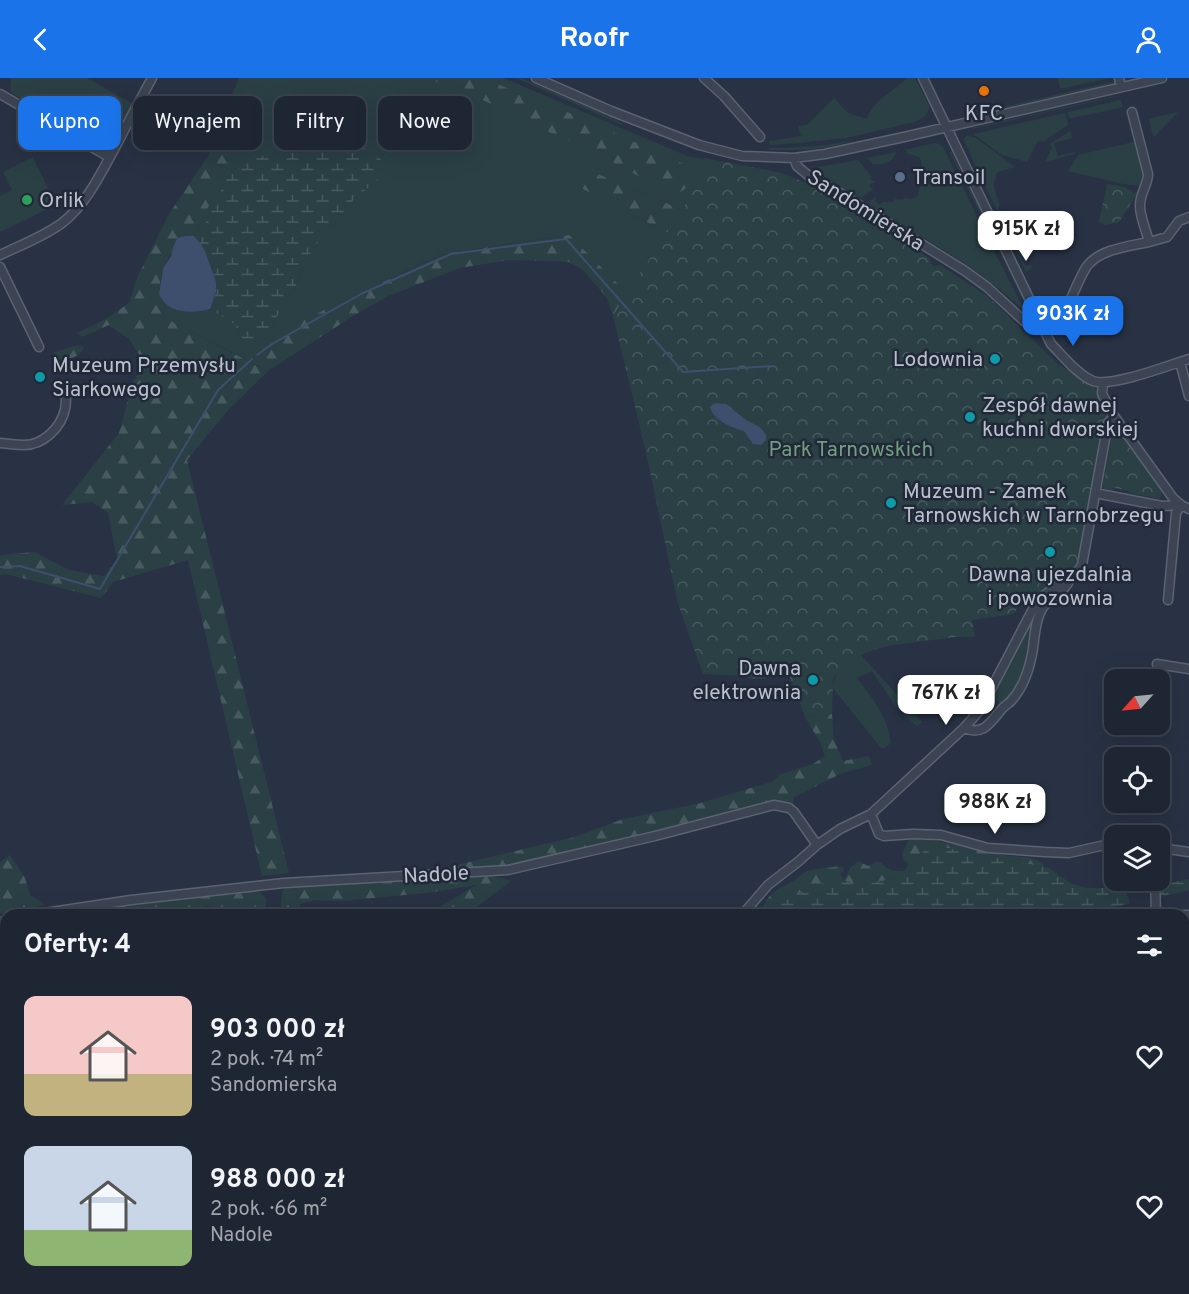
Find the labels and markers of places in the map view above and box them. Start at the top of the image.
marker: KFC [977,84,991,98]
place label: KFC [965,101,1003,128]
place label: Transoil [912,165,986,192]
marker: Transoil [893,170,907,184]
place label: Orlik [39,188,84,215]
marker: Orlik [20,193,34,207]
pin: 915K zł [971,211,1081,262]
pin: 903K zł [1018,296,1128,347]
place label: Lodownia [893,347,983,374]
marker: Lodownia [988,352,1002,366]
place label: Muzeum Przemysłu Siarkowego [52,353,236,404]
marker: Muzeum Przemysłu Siarkowego [33,370,47,384]
place label: Zespół dawnej kuchni dworskiej [982,393,1138,444]
marker: Zespół dawnej kuchni dworskiej [963,410,977,424]
place label: Muzeum - Zamek Tarnowskich w Tarnobrzegu [903,479,1164,530]
marker: Muzeum - Zamek Tarnowskich w Tarnobrzegu [884,496,898,510]
marker: Dawna ujezdalnia i powozownia [1043,545,1057,559]
place label: Dawna ujezdalnia i powozownia [968,562,1132,613]
place label: Dawna elektrownia [692,656,801,707]
marker: Dawna elektrownia [806,673,820,687]
pin: 767K zł [891,675,1001,726]
pin: 988K zł [940,784,1050,835]

